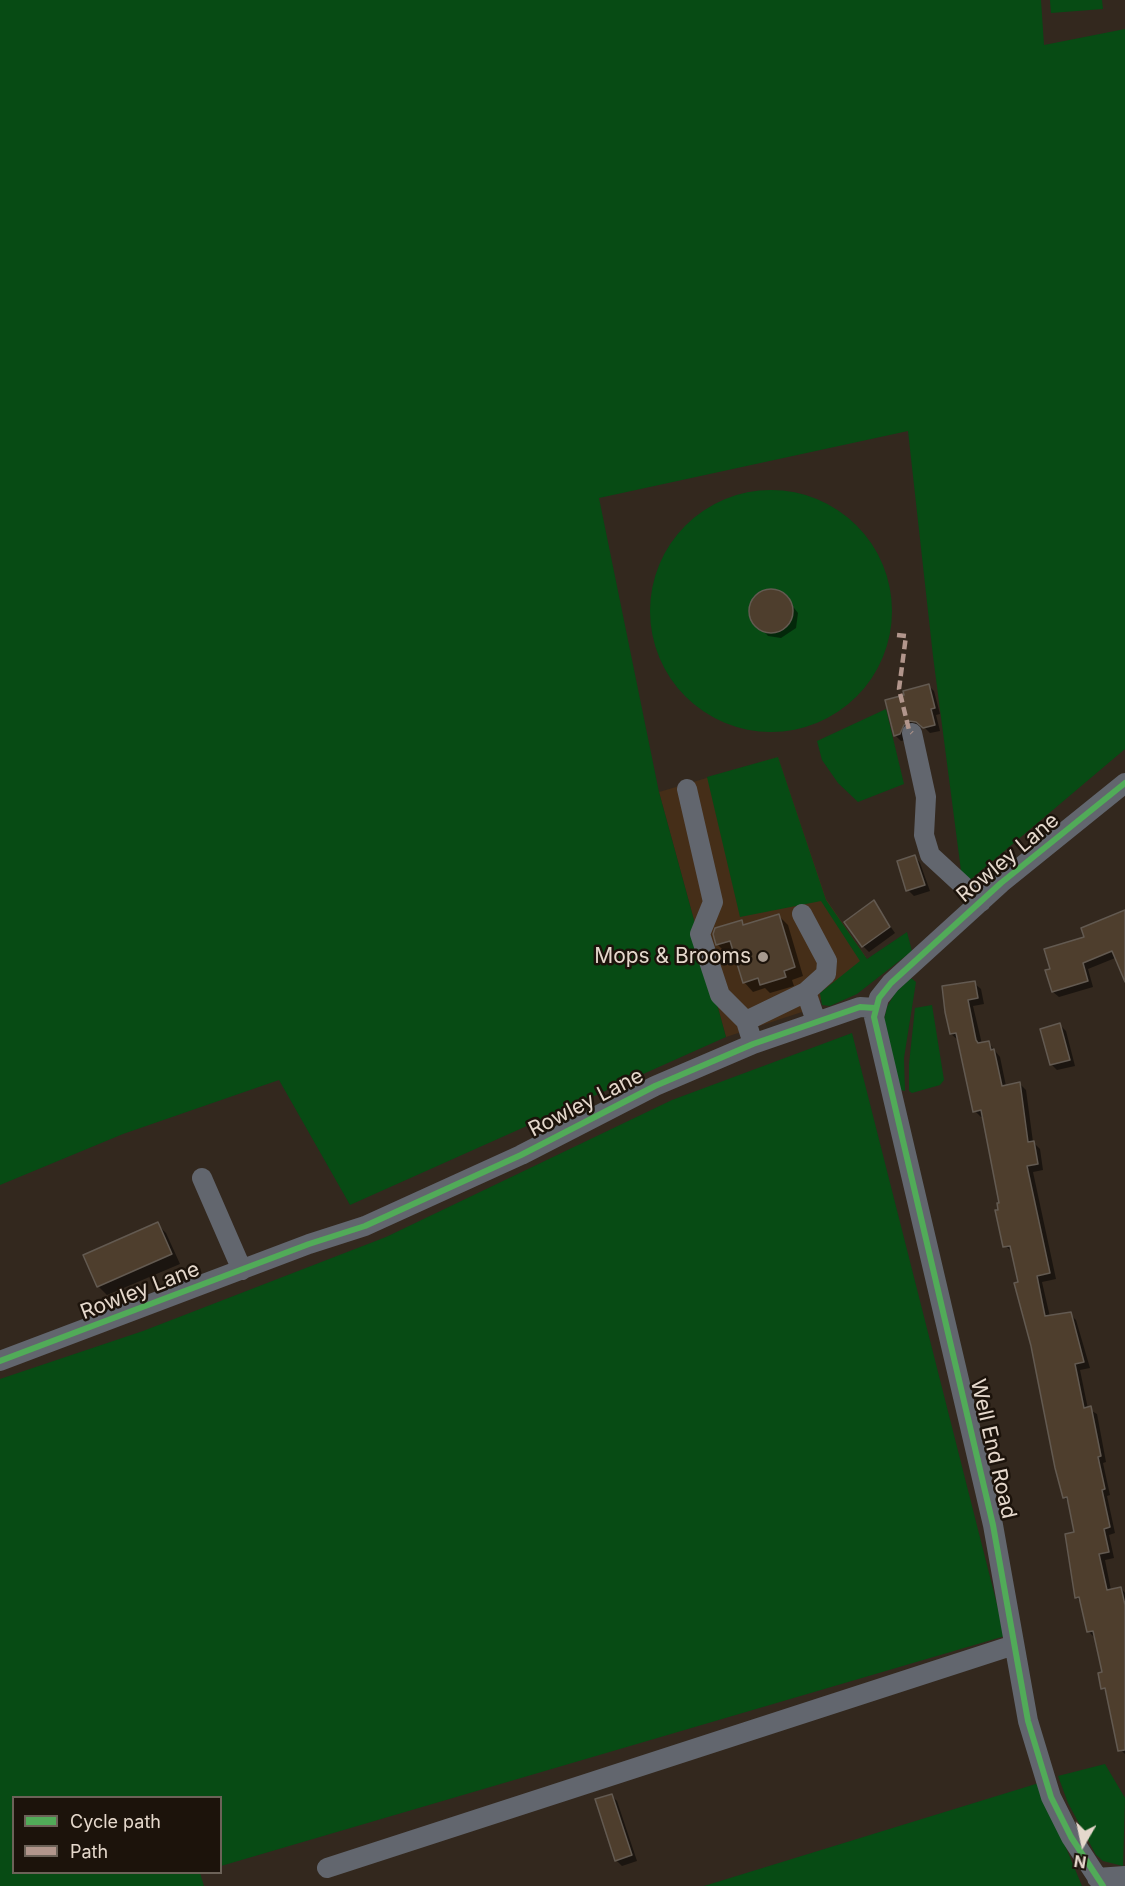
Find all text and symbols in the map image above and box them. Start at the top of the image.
street label: Rowley Lane [952,808,1064,908]
place label: Mops & Brooms [594,944,751,970]
marker: Mops & Brooms [756,950,770,964]
street label: Rowley Lane [524,1063,648,1143]
street label: Rowley Lane [77,1257,203,1325]
street label: Well End Road [965,1377,1021,1521]
legend [12,1796,222,1874]
text: Cycle path [70,1811,161,1832]
north arrow [1053,1814,1113,1874]
text: Path [70,1841,108,1862]
text: N [1073,1851,1088,1873]

